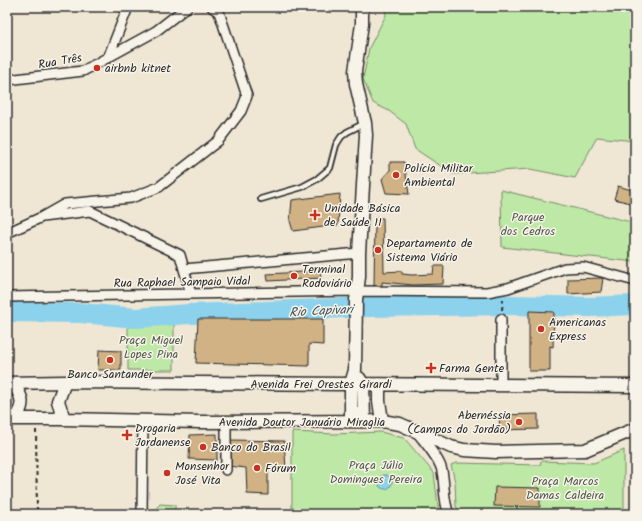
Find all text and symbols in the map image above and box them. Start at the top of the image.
street label: Rua Três [37,48,83,75]
place label: airbnb kitnet [105,59,171,78]
marker: airbnb kitnet [92,63,102,73]
place label: Polícia Militar Ambiental [404,159,474,192]
marker: Polícia Militar Ambiental [391,170,401,180]
place label: Unidade Básica de Saúde 11 [324,199,401,232]
park label: Parque dos Cedros [501,208,555,241]
marker: Unidade Básica de Saúde 11 [309,209,321,221]
place label: Departamento de Sistema Viário [386,234,473,267]
marker: Departamento de Sistema Viário [373,245,383,255]
place label: Terminal Rodoviário [302,260,352,293]
marker: Terminal Rodoviário [289,271,299,281]
street label: Rua Raphael Sampaio Vidal [114,272,251,293]
water label: Rio Capivari [289,299,356,324]
place label: Americanas Express [549,313,606,346]
marker: Americanas Express [536,324,546,334]
park label: Praça Miguel Lopes Pina [119,331,183,364]
marker: Banco Santander [105,355,115,365]
place label: Farma Gente [439,359,505,378]
marker: Farma Gente [426,363,436,373]
place label: Banco Santander [67,365,154,384]
street label: Avenida Frei Orestes Girardi [250,375,393,394]
place label: Abernéssia (Campos do Jordão) [407,406,511,439]
street label: Avenida Doutor Januário Miraglia [219,413,386,432]
marker: Abernéssia (Campos do Jordão) [514,417,524,427]
place label: Drogaria Jordanense [135,419,191,452]
marker: Drogaria Jordanense [122,430,132,440]
place label: Banco do Brasil [211,438,291,457]
marker: Banco do Brasil [198,442,208,452]
park label: Praça Júlio Domingues Pereira [330,456,423,489]
place label: Monsenhor José Vita [175,457,230,490]
place label: Fórum [265,459,296,478]
marker: Fórum [252,463,262,473]
marker: Monsenhor José Vita [162,468,172,478]
park label: Praça Marcos Damas Caldeira [526,472,604,505]

